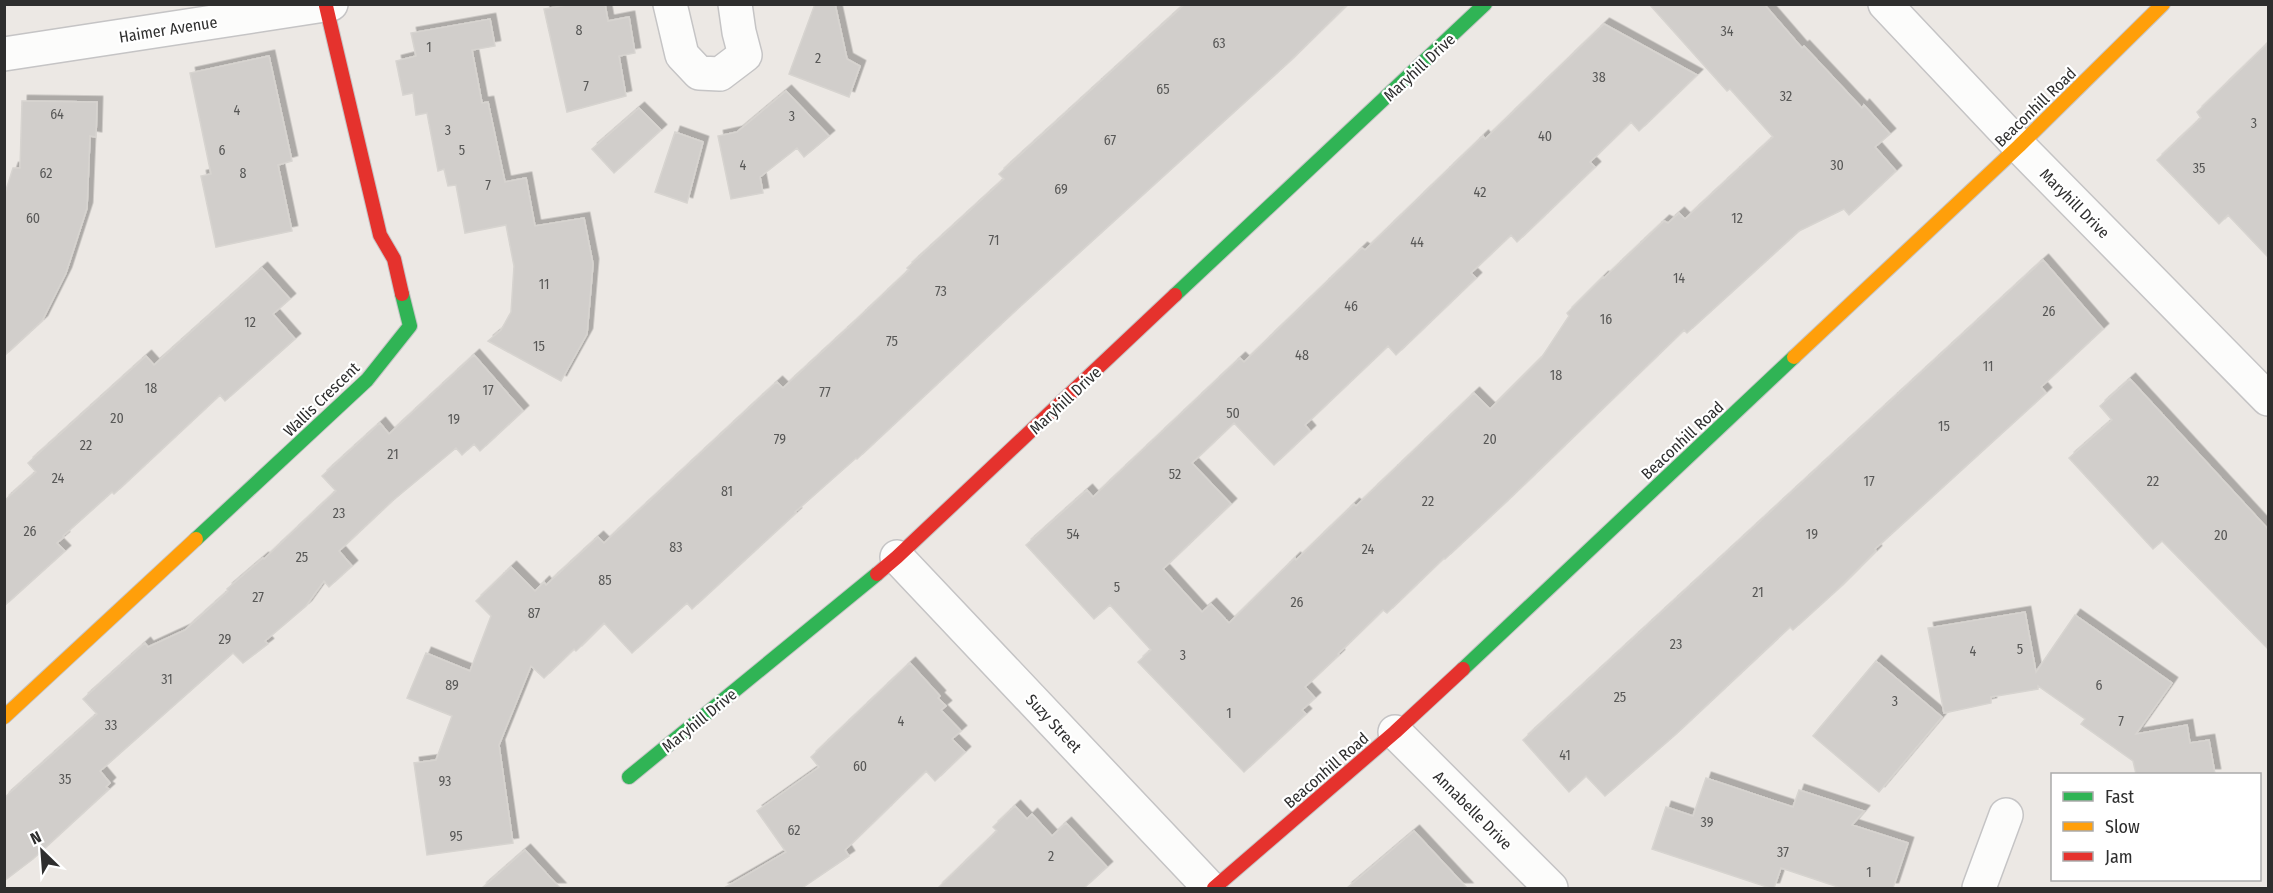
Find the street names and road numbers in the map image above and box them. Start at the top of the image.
street label: Haimer Avenue [118,12,219,47]
street label: Maryhill Drive [1380,30,1459,105]
street label: Beaconhill Road [1991,64,2080,151]
street label: Maryhill Drive [2036,165,2113,242]
street label: Wallis Crescent [279,358,364,440]
street label: Maryhill Drive [1026,363,1105,438]
street label: Beaconhill Road [1637,397,1727,483]
street label: Maryhill Drive [658,684,741,756]
street label: Suzy Street [1022,690,1086,757]
street label: Beaconhill Road [1280,729,1372,812]
street label: Annabelle Drive [1429,767,1516,854]

